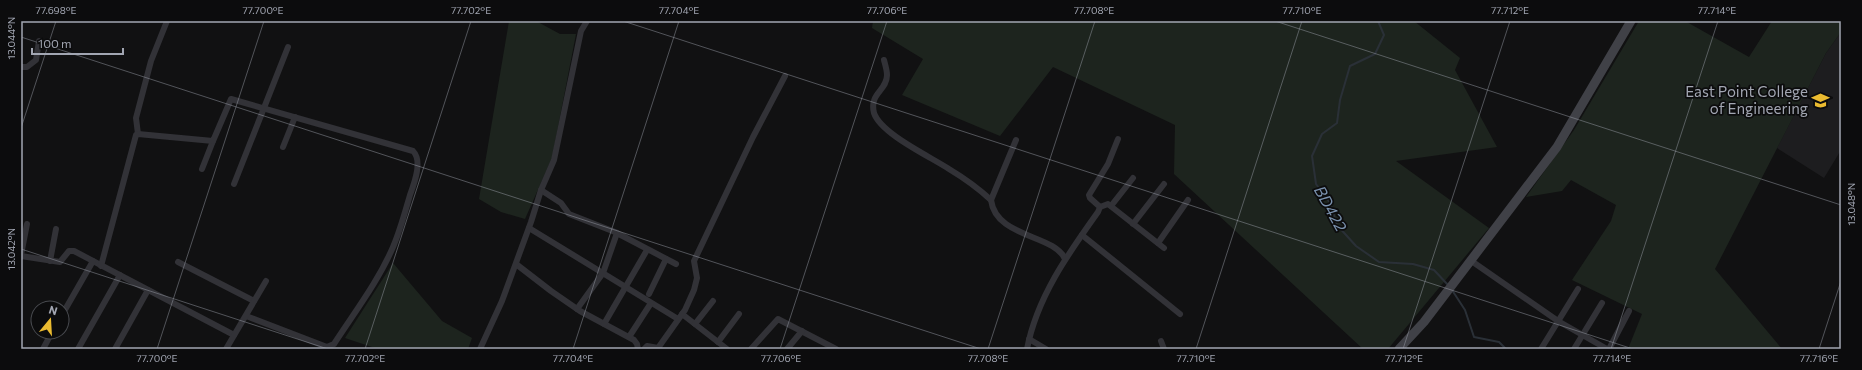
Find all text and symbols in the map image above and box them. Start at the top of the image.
text: 77.698°E [36,4,76,16]
text: 77.700°E [242,4,284,16]
text: 77.702°E [451,4,491,16]
text: 77.704°E [659,4,699,16]
text: 77.706°E [867,4,907,16]
text: 77.708°E [1074,4,1114,16]
text: 77.710°E [1283,4,1321,16]
text: 77.712°E [1491,4,1529,16]
text: 77.714°E [1698,4,1736,16]
text: 13.044°N [5,17,17,59]
scale bar [32,30,123,56]
text: 100 m [38,36,72,50]
place label: East Point College of Engineering [1685,82,1808,117]
school or university icon: East Point College of Engineering [1811,90,1831,110]
water label: BD422 [1311,182,1351,234]
text: 13.048°N [1845,183,1857,225]
text: 13.042°N [5,228,17,270]
north arrow [30,300,70,340]
text: N [47,303,59,317]
text: 77.700°E [136,352,178,364]
text: 77.702°E [345,352,385,364]
text: 77.704°E [553,352,593,364]
text: 77.706°E [761,352,801,364]
text: 77.708°E [968,352,1008,364]
text: 77.710°E [1177,352,1215,364]
text: 77.712°E [1385,352,1423,364]
text: 77.714°E [1593,352,1631,364]
text: 77.716°E [1800,352,1838,364]

